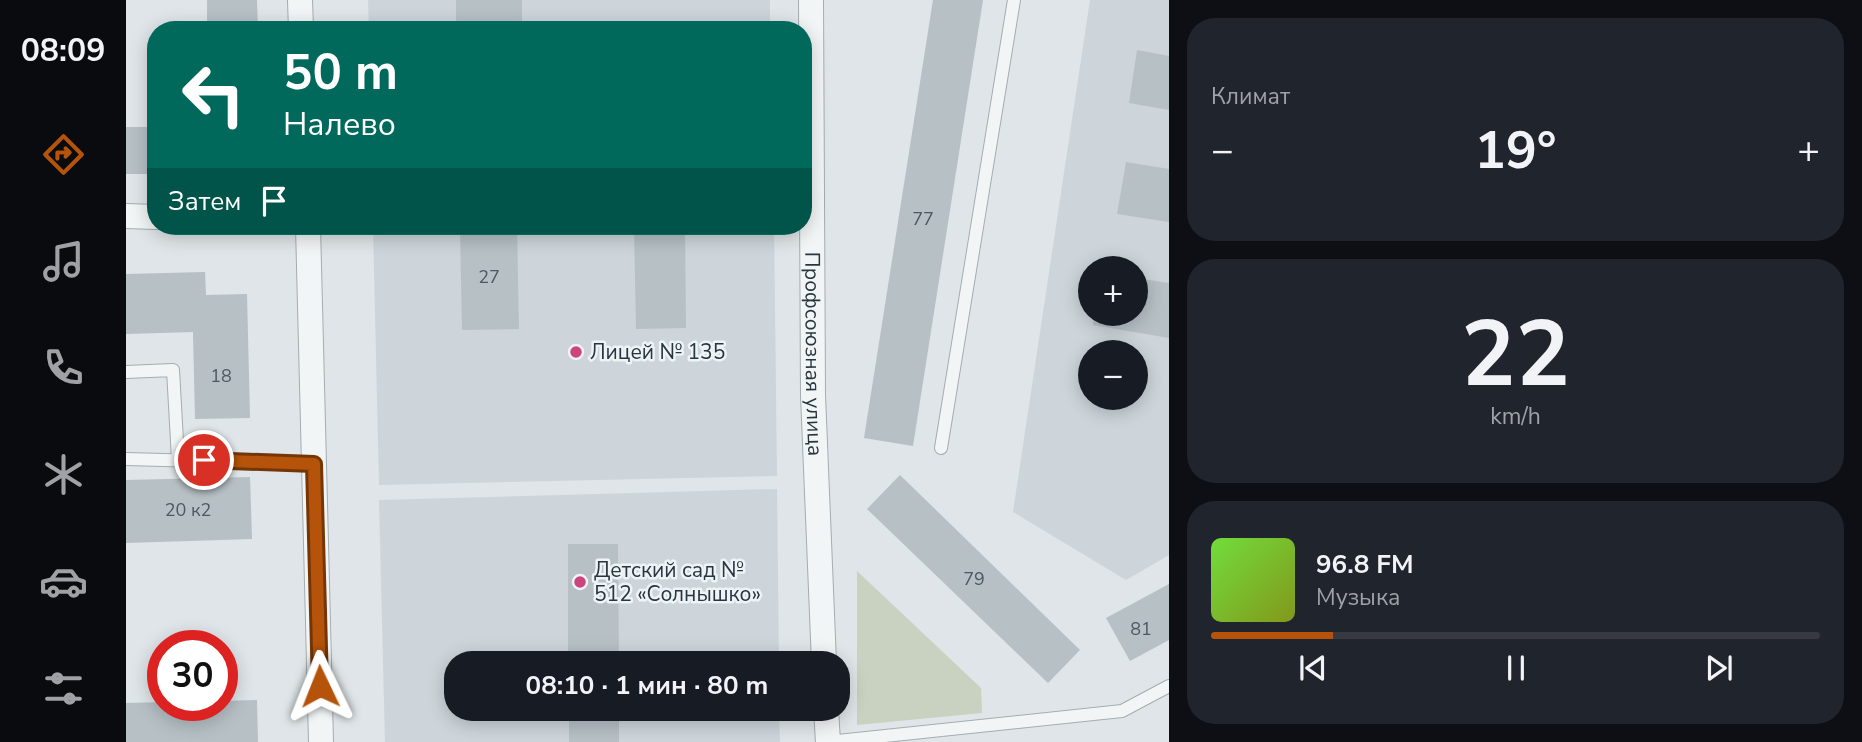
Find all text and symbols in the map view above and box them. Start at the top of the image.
text: 08:09 [21,29,105,72]
text: 50 m [283,39,398,106]
icon: left [168,49,259,140]
text: Климат [1211,81,1290,112]
text: Налево [283,103,396,146]
text: 19° [1474,115,1557,186]
text: − [1211,125,1234,176]
text: + [1797,125,1820,176]
icon: directions [39,130,88,179]
icon: arrive [255,182,293,220]
text: Затем [168,184,241,219]
house number: 77 [912,207,934,231]
icon: music [39,237,88,286]
street label: Профсоюзная улица [798,252,829,457]
map controls [1078,256,1148,410]
button: + [1078,256,1148,326]
house number: 27 [478,265,500,289]
text: 22 [1461,293,1570,417]
place label: Лицей № 135 [590,338,725,366]
button: − [1078,340,1148,410]
icon: phone [39,343,88,392]
marker: Лицей № 135 [568,344,584,360]
house number: 18 [210,364,232,388]
text: km/h [1490,401,1541,432]
pin [174,430,234,490]
icon: arrive [185,441,223,479]
icon: climate [39,450,88,499]
house number: 20 к2 [165,498,211,522]
text: 96.8 FM [1316,547,1413,582]
place label: Детский сад № 512 «Солнышко» [594,556,761,608]
icon: car [39,557,88,606]
house number: 79 [963,567,985,591]
marker: Детский сад № 512 «Солнышко» [572,574,588,590]
text: Музыка [1316,582,1400,613]
house number: 81 [1130,617,1152,641]
speed limit sign: 30 [147,630,238,721]
position arrow [283,649,357,723]
icon: previous [1294,649,1332,687]
icon: pause [1497,649,1535,687]
icon: next [1700,649,1738,687]
icon: filters [39,664,88,713]
text: 08:10 · 1 мин · 80 m [526,668,768,703]

